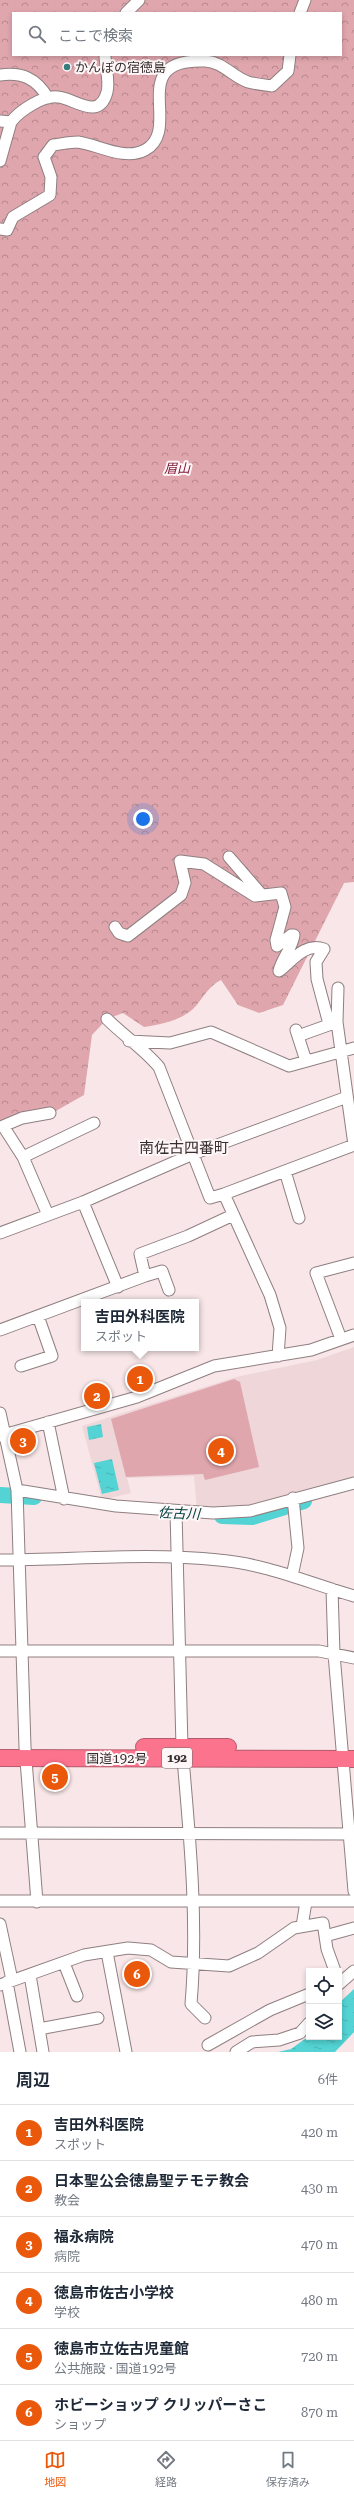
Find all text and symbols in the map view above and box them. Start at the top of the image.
search box [12,12,342,56]
icon: search [26,23,48,45]
text: ここで検索 [58,27,133,45]
place label: かんぽの宿徳島 [75,60,166,75]
marker: かんぽの宿徳島 [62,62,72,72]
park label: 眉山 [164,461,191,476]
your location [133,809,153,829]
district label: 南佐古四番町 [139,1139,229,1157]
popup [81,1299,199,1351]
text: 吉田外科医院 [95,1308,185,1326]
text: スポット [95,1329,147,1344]
pin: 1 [127,1364,153,1394]
pin: 2 [84,1381,110,1411]
pin: 3 [10,1426,36,1456]
pin: 4 [208,1436,234,1466]
water label: 佐古川 [158,1504,202,1522]
road number: 192 [162,1748,192,1768]
street label: 国道192号 [87,1751,147,1766]
pin: 5 [42,1762,68,1792]
pin: 6 [124,1959,150,1989]
map controls [306,1968,342,2040]
button: locate [306,1968,342,2004]
button: layers [306,2004,342,2040]
text: 周辺 [16,2070,50,2090]
text: 6件 [318,2072,338,2087]
text: 吉田外科医院 [54,2116,144,2134]
text: 1 [25,2125,33,2140]
text: 420 m [301,2125,338,2140]
text: スポット [54,2137,106,2152]
text: 日本聖公会徳島聖テモテ教会 [54,2172,249,2190]
text: 2 [25,2181,33,2196]
text: 430 m [301,2181,338,2196]
text: 教会 [54,2193,80,2208]
text: 福永病院 [54,2228,114,2246]
text: 3 [25,2237,33,2252]
text: 470 m [301,2237,338,2252]
text: 病院 [54,2249,80,2264]
text: 徳島市佐古小学校 [54,2284,174,2302]
text: 4 [25,2293,33,2308]
text: 480 m [301,2293,338,2308]
text: 学校 [54,2305,80,2320]
text: 徳島市立佐古児童館 [54,2340,189,2358]
text: 5 [25,2349,33,2364]
text: 720 m [301,2349,338,2364]
text: 公共施設 · 国道192号 [54,2361,177,2376]
text: ホビーショップ クリッパーさこ [54,2396,268,2414]
text: 6 [25,2405,33,2420]
text: 870 m [301,2405,338,2420]
text: ショップ [54,2417,106,2432]
tab: 地図 [44,2449,66,2489]
tab: 経路 [155,2449,177,2489]
tab: 保存済み [266,2449,310,2489]

